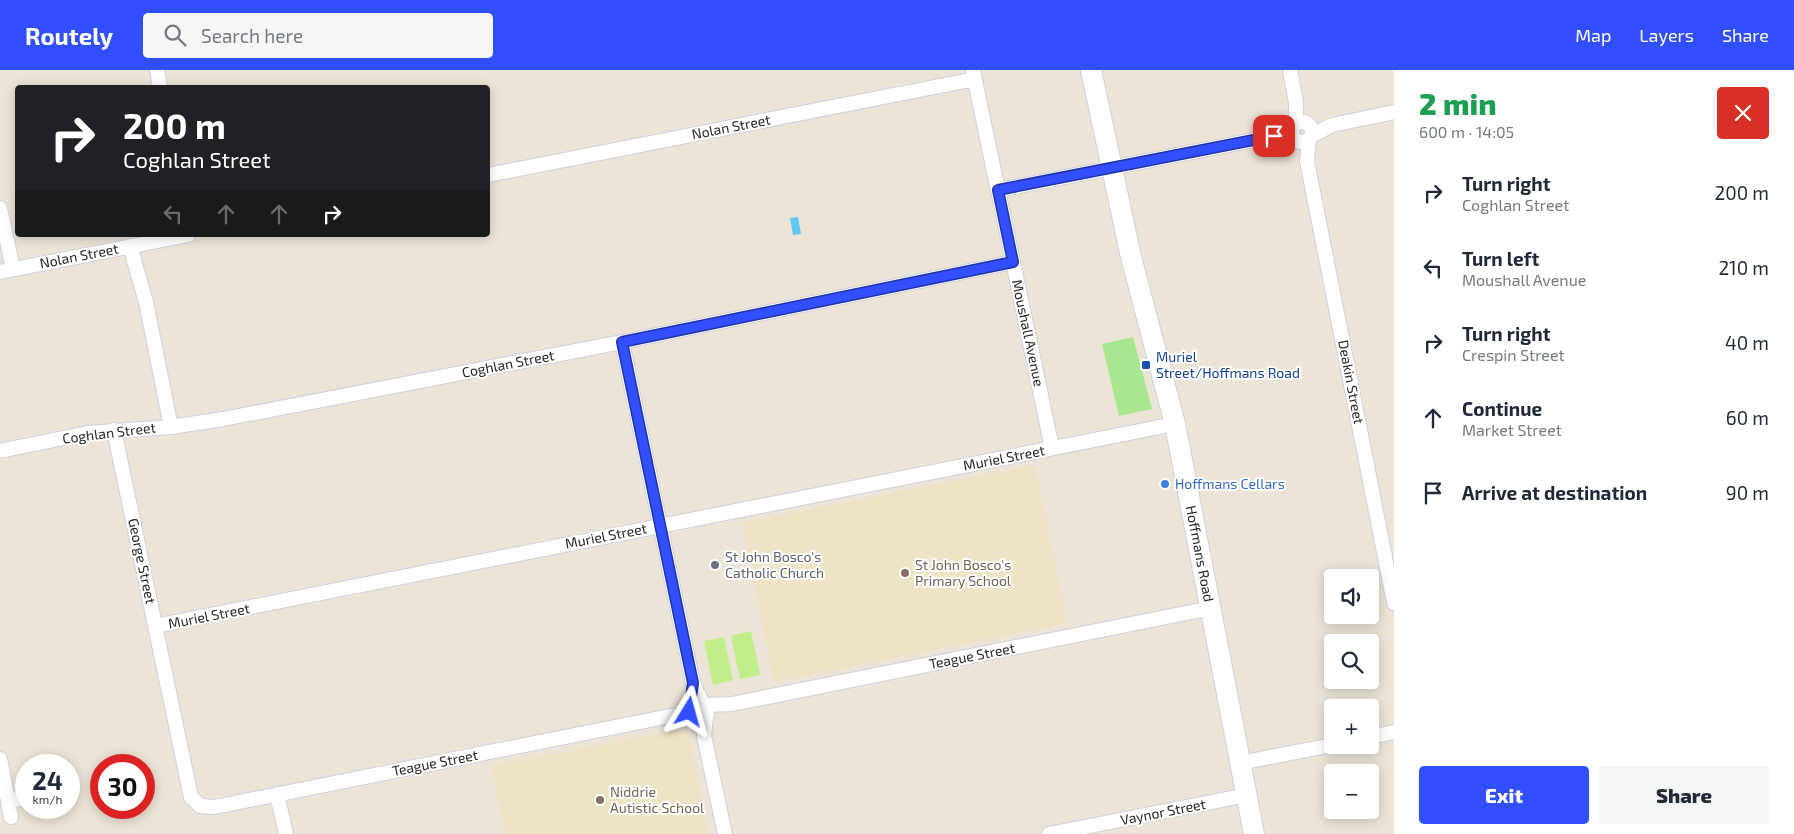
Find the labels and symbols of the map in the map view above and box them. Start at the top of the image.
street label: Nolan Street [690,111,772,142]
pin [1253,115,1295,157]
street label: Nolan Street [38,240,120,271]
street label: Moushall Avenue [1009,278,1048,388]
street label: Deakin Street [1335,338,1368,425]
street label: Coghlan Street [460,346,556,381]
place label: Muriel Street/Hoffmans Road [1156,348,1300,381]
marker: Muriel Street/Hoffmans Road [1140,359,1152,371]
street label: Coghlan Street [61,418,157,447]
street label: Muriel Street [962,441,1046,474]
place label: Hoffmans Cellars [1175,475,1285,492]
marker: Hoffmans Cellars [1159,478,1171,490]
street label: Hoffmans Road [1183,504,1218,603]
street label: George Street [125,517,160,605]
street label: Muriel Street [564,519,648,552]
place label: St John Bosco's Catholic Church [725,548,824,581]
place label: St John Bosco's Primary School [915,556,1012,589]
marker: St John Bosco's Catholic Church [709,559,721,571]
marker: St John Bosco's Primary School [899,567,911,579]
street label: Muriel Street [167,599,251,632]
street label: Teague Street [928,639,1016,672]
position arrow [662,685,714,737]
street label: Teague Street [391,746,479,779]
speed limit sign: 30 [90,754,155,819]
place label: Niddrie Autistic School [610,783,705,816]
marker: Niddrie Autistic School [594,794,606,806]
street label: Vaynor Street [1119,795,1207,828]

